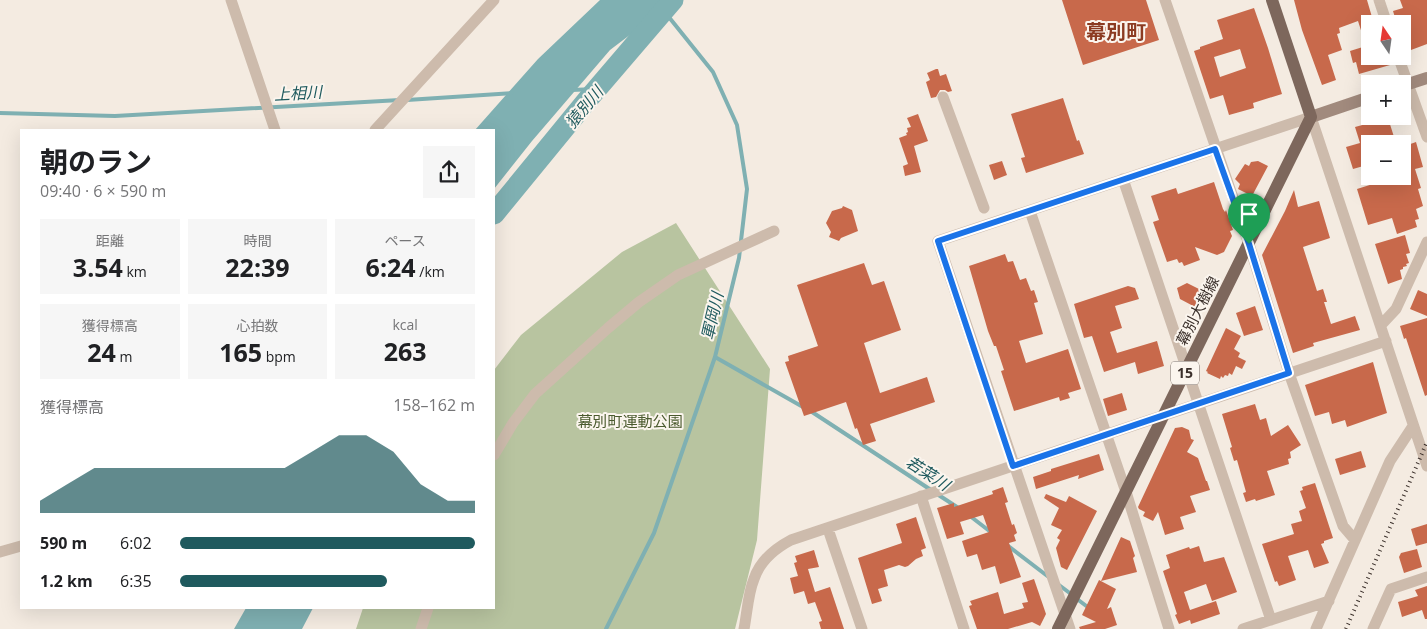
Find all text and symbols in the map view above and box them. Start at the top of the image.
north arrow [1361,15,1411,65]
map controls [1361,15,1411,185]
district label: 幕別町 [1086,18,1146,45]
button: + [1361,75,1411,125]
water label: 猿別川 [560,80,609,132]
water label: 上相川 [273,81,325,105]
button: − [1361,135,1411,185]
text: 朝のラン [40,142,152,180]
button: share [423,146,475,198]
text: 09:40 · 6 × 590 m [40,180,166,202]
pin [1228,193,1270,244]
icon: arrive [1235,200,1263,228]
text: 距離 [96,231,124,250]
text: 時間 [243,231,271,250]
text: ペース [385,231,426,250]
text: 3.54 [73,250,123,284]
text: 22:39 [225,250,290,284]
text: 6:24 [366,250,416,284]
text: km [123,262,147,281]
text: /km [416,262,445,281]
street label: 幕別大樹線 [1171,273,1223,349]
water label: 軍岡川 [696,288,729,342]
text: kcal [392,315,418,334]
text: 獲得標高 [82,316,138,335]
text: 心拍数 [236,316,278,335]
text: 263 [384,334,427,368]
text: 24 [87,335,116,369]
text: 165 [219,335,262,369]
text: m [116,347,132,366]
text: bpm [262,347,296,366]
road number: 15 [1171,362,1199,384]
text: 158–162 m [393,394,475,416]
text: 獲得標高 [40,396,104,418]
park label: 幕別町運動公園 [577,411,683,431]
water label: 若菜川 [902,451,956,496]
text: 590 m [40,532,87,554]
text: 6:02 [120,532,152,554]
text: 1.2 km [40,570,93,592]
text: 6:35 [120,570,152,592]

